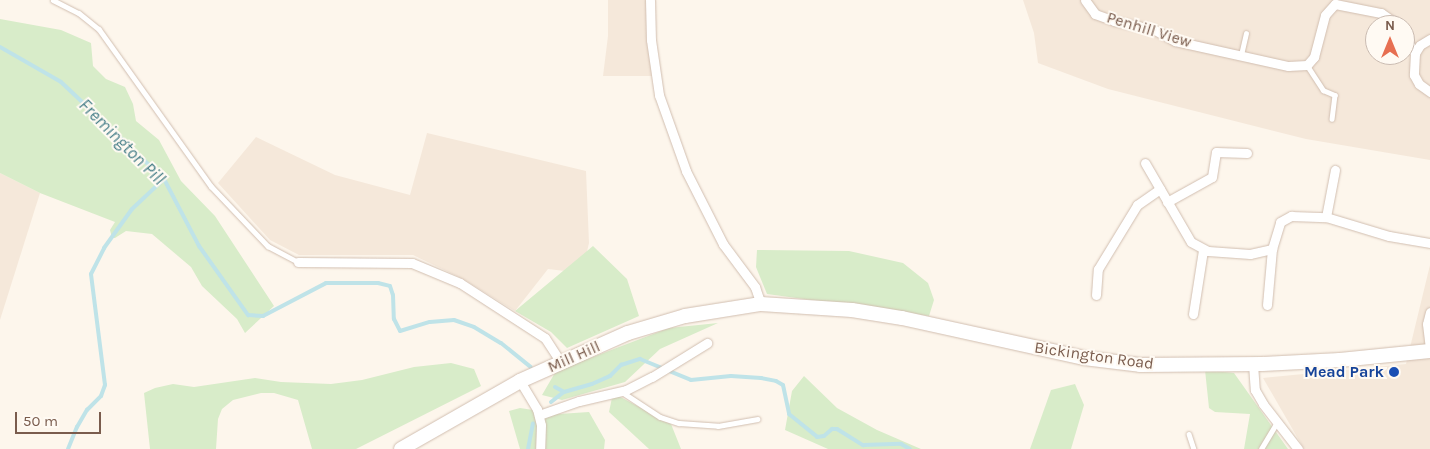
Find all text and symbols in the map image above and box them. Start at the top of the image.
street label: Penhill View [1104,8,1194,52]
north arrow [1365,15,1415,65]
text: N [1385,17,1395,34]
water label: Fremington Pill [74,94,170,190]
street label: Mill Hill [545,337,603,377]
street label: Bickington Road [1033,338,1155,374]
place label: Mead Park [1304,362,1384,382]
marker: Mead Park [1388,366,1400,378]
scale bar [18,402,104,434]
text: 50 m [23,412,58,430]

